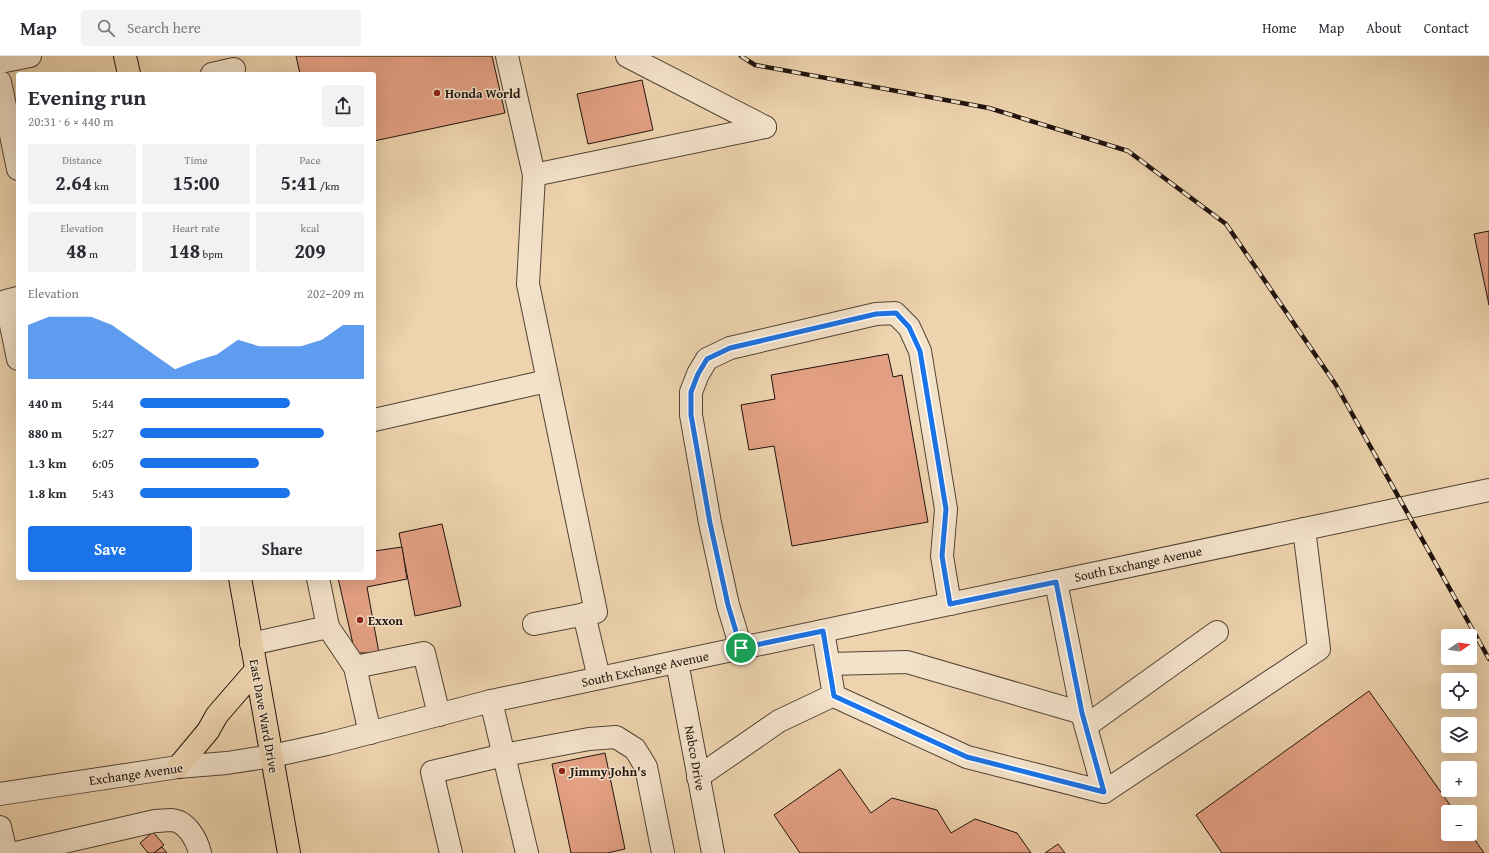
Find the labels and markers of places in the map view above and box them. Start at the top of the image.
place label: Honda World [445,84,521,103]
marker: Honda World [432,88,442,98]
place label: Exxon [368,611,403,630]
marker: Exxon [355,615,365,625]
pin [724,631,758,665]
place label: Jimmy John's [568,762,647,781]
marker: Jimmy John's [557,766,567,776]

